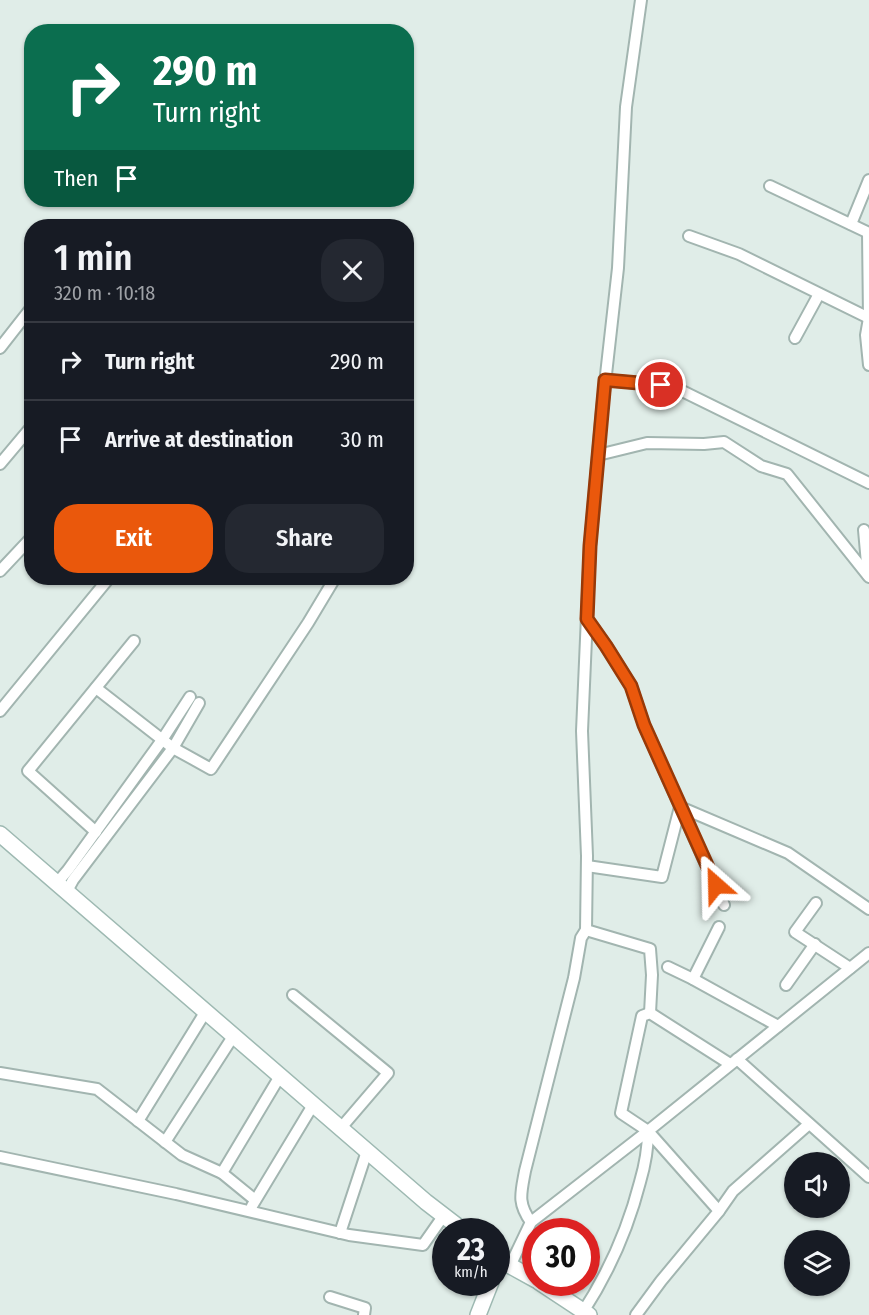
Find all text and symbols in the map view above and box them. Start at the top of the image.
text: 290 m [153,46,258,96]
icon: right [54,48,132,126]
text: Turn right [153,97,261,129]
icon: arrive [110,162,143,195]
text: Then [54,165,98,192]
text: 1 min [54,236,132,280]
button: close [321,239,384,302]
text: 320 m · 10:18 [54,281,155,305]
icon: right [54,345,87,378]
text: Turn right [105,348,194,375]
text: 290 m [330,348,384,375]
pin [635,359,686,410]
icon: arrive [644,368,677,401]
icon: arrive [54,423,87,456]
text: Arrive at destination [105,426,293,453]
text: 30 m [341,426,384,453]
button: Exit [54,504,213,573]
button: Share [225,504,384,573]
position arrow [684,853,748,917]
map controls [784,1152,850,1296]
button: sound [784,1152,850,1218]
speed limit sign: 30 [522,1218,600,1296]
button: layers [784,1230,850,1296]
text: 23 [457,1232,485,1268]
text: km/h [454,1263,488,1281]

